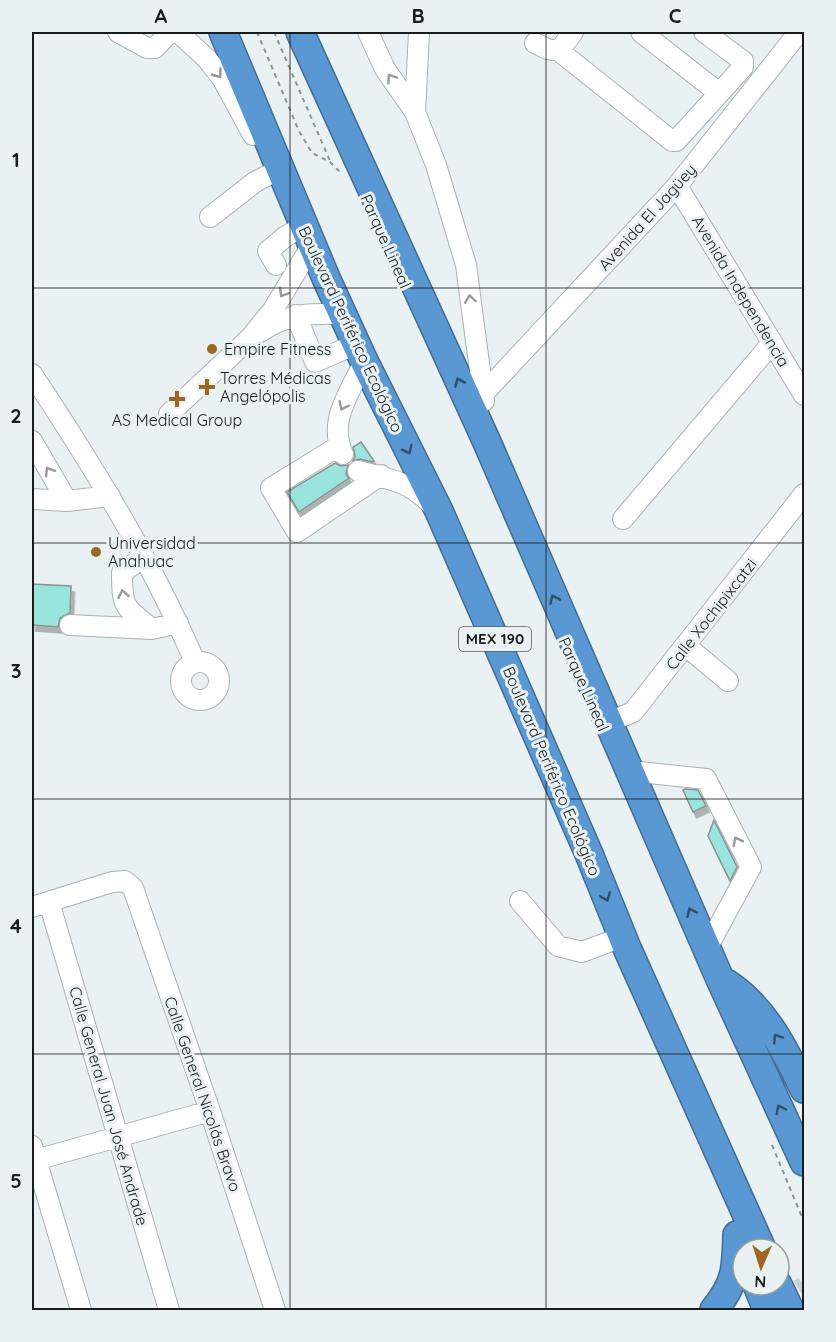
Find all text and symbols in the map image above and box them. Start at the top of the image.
text: A [155,3,168,28]
text: B [411,3,425,28]
text: C [669,3,682,28]
one-way arrow [211,67,222,78]
one-way arrow [387,73,398,84]
text: 1 [12,147,20,172]
street label: Avenida El Jagüey [594,159,700,275]
street label: Parque Lineal [356,191,416,291]
street label: Avenida Independencia [688,212,794,370]
street label: Boulevard Periférico Ecológico [294,223,408,435]
one-way arrow [279,287,291,297]
one-way arrow [465,294,477,303]
place label: Empire Fitness [224,339,331,359]
marker: Empire Fitness [205,342,219,356]
place label: Torres Médicas Angelópolis [220,368,331,406]
one-way arrow [455,377,467,388]
marker: Torres Médicas Angelópolis [198,378,216,396]
marker: AS Medical Group [168,390,186,408]
one-way arrow [339,400,351,411]
text: 2 [10,403,22,428]
place label: AS Medical Group [112,410,242,430]
one-way arrow [400,443,412,454]
one-way arrow [45,467,57,477]
place label: Universidad Anahuac [108,533,196,571]
marker: Universidad Anahuac [89,545,103,559]
street label: Calle Xochipixcatzi [661,554,761,674]
one-way arrow [118,589,130,599]
one-way arrow [549,594,561,605]
road number: MEX 190 [459,627,531,651]
street label: Parque Lineal [554,634,614,734]
text: 3 [11,658,21,683]
street label: Boulevard Periférico Ecológico [499,663,605,879]
one-way arrow [733,836,744,847]
one-way arrow [599,890,611,901]
one-way arrow [687,908,699,919]
text: 4 [10,913,22,938]
street label: Calle General Juan José Andrade [65,984,153,1228]
street label: Calle General Nicolás Bravo [160,994,246,1194]
one-way arrow [772,1034,784,1044]
one-way arrow [775,1105,787,1116]
text: 5 [10,1168,22,1193]
north arrow [731,1237,791,1297]
text: N [754,1272,767,1292]

